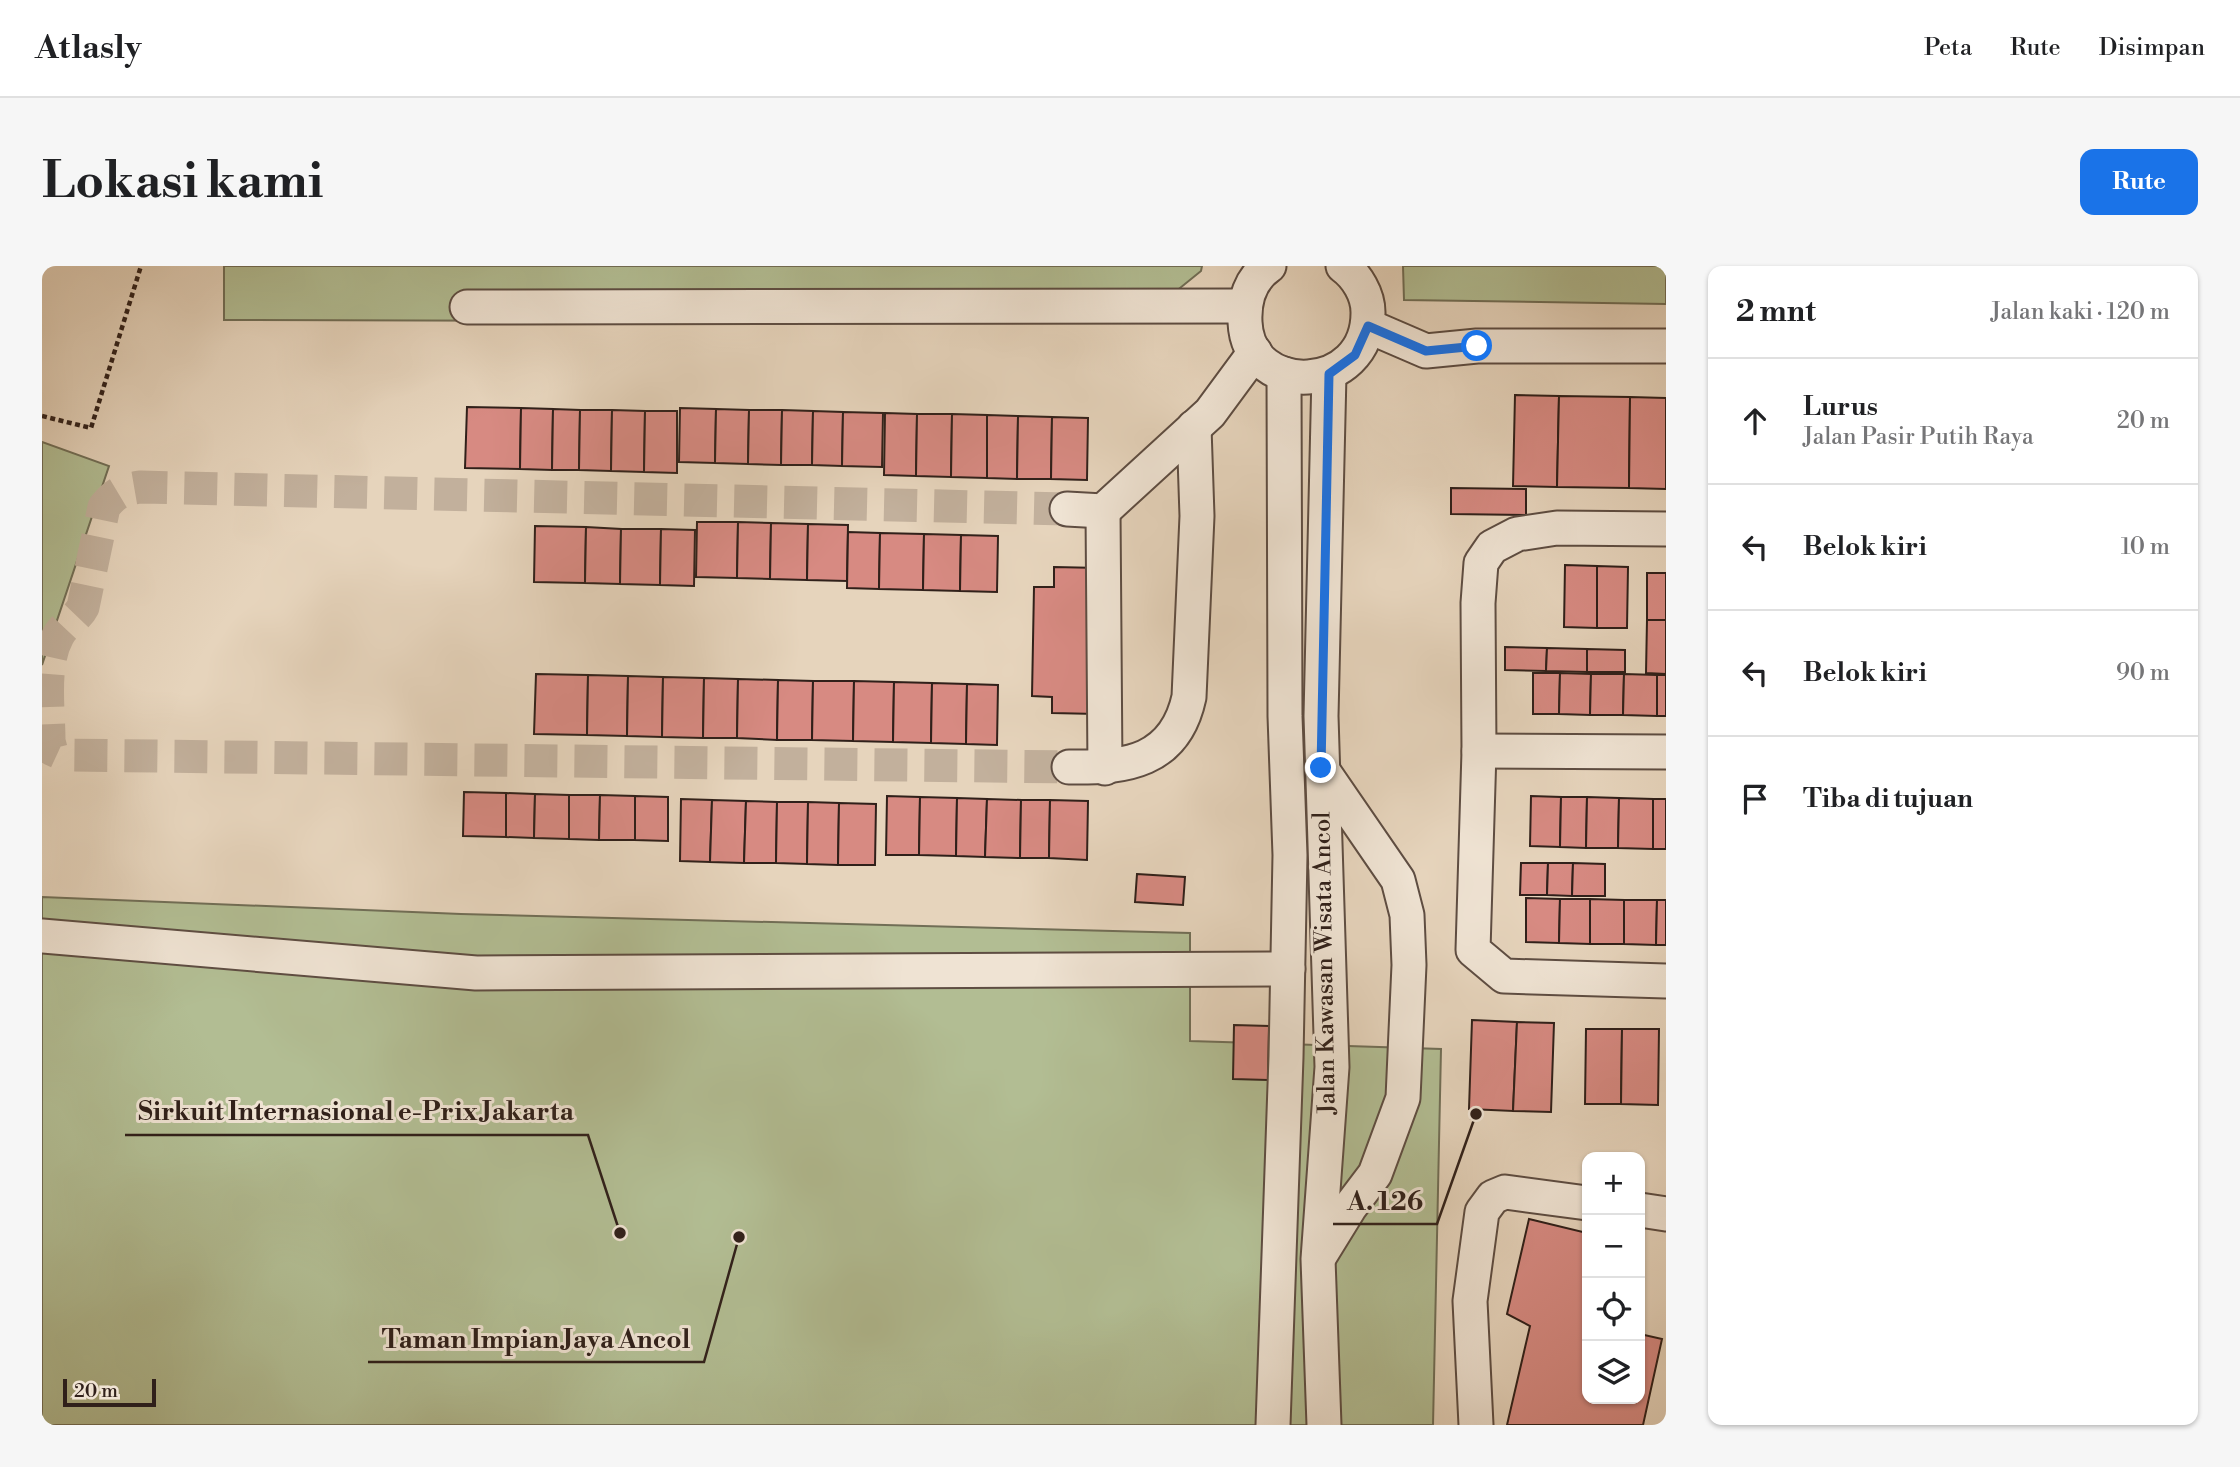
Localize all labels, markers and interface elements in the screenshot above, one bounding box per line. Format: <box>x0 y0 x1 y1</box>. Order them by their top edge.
text: Atlasly <box>35 28 141 69</box>
text: Peta <box>1924 33 1972 63</box>
text: Rute <box>2010 33 2061 63</box>
text: Disimpan <box>2099 33 2205 63</box>
button: Rute <box>2080 149 2198 215</box>
text: Lokasi kami <box>42 152 324 213</box>
text: 2 mnt <box>1736 293 1816 331</box>
text: Jalan kaki · 120 m <box>1991 298 2170 326</box>
route start <box>1461 330 1492 361</box>
text: Lurus <box>1803 391 1878 423</box>
icon: ahead <box>1736 402 1774 440</box>
text: 20 m <box>2117 407 2170 435</box>
text: Jalan Pasir Putih Raya <box>1803 423 2034 451</box>
icon: left <box>1736 528 1774 566</box>
text: Belok kiri <box>1803 531 1927 563</box>
text: 10 m <box>2121 533 2170 561</box>
icon: left <box>1736 654 1774 692</box>
text: Belok kiri <box>1803 657 1927 689</box>
text: 90 m <box>2116 659 2170 687</box>
route end <box>1305 752 1336 783</box>
icon: arrive <box>1736 780 1774 818</box>
text: Tiba di tujuan <box>1803 783 1973 815</box>
street label: Jalan Kawasan Wisata Ancol <box>1307 811 1343 1116</box>
callout: Sirkuit Internasional e-Prix Jakarta <box>125 1088 588 1135</box>
text: Sirkuit Internasional e-Prix Jakarta <box>138 1096 575 1128</box>
map controls <box>1582 1152 1645 1404</box>
button: + <box>1582 1152 1645 1215</box>
callout: A. 126 <box>1333 1177 1437 1224</box>
text: A. 126 <box>1346 1186 1423 1218</box>
button: − <box>1582 1215 1645 1278</box>
button: locate <box>1582 1278 1645 1341</box>
callout: Taman Impian Jaya Ancol <box>368 1315 704 1362</box>
text: Taman Impian Jaya Ancol <box>382 1324 691 1356</box>
button: layers <box>1582 1341 1645 1404</box>
scale bar <box>63 1376 156 1408</box>
text: 20 m <box>74 1379 118 1403</box>

